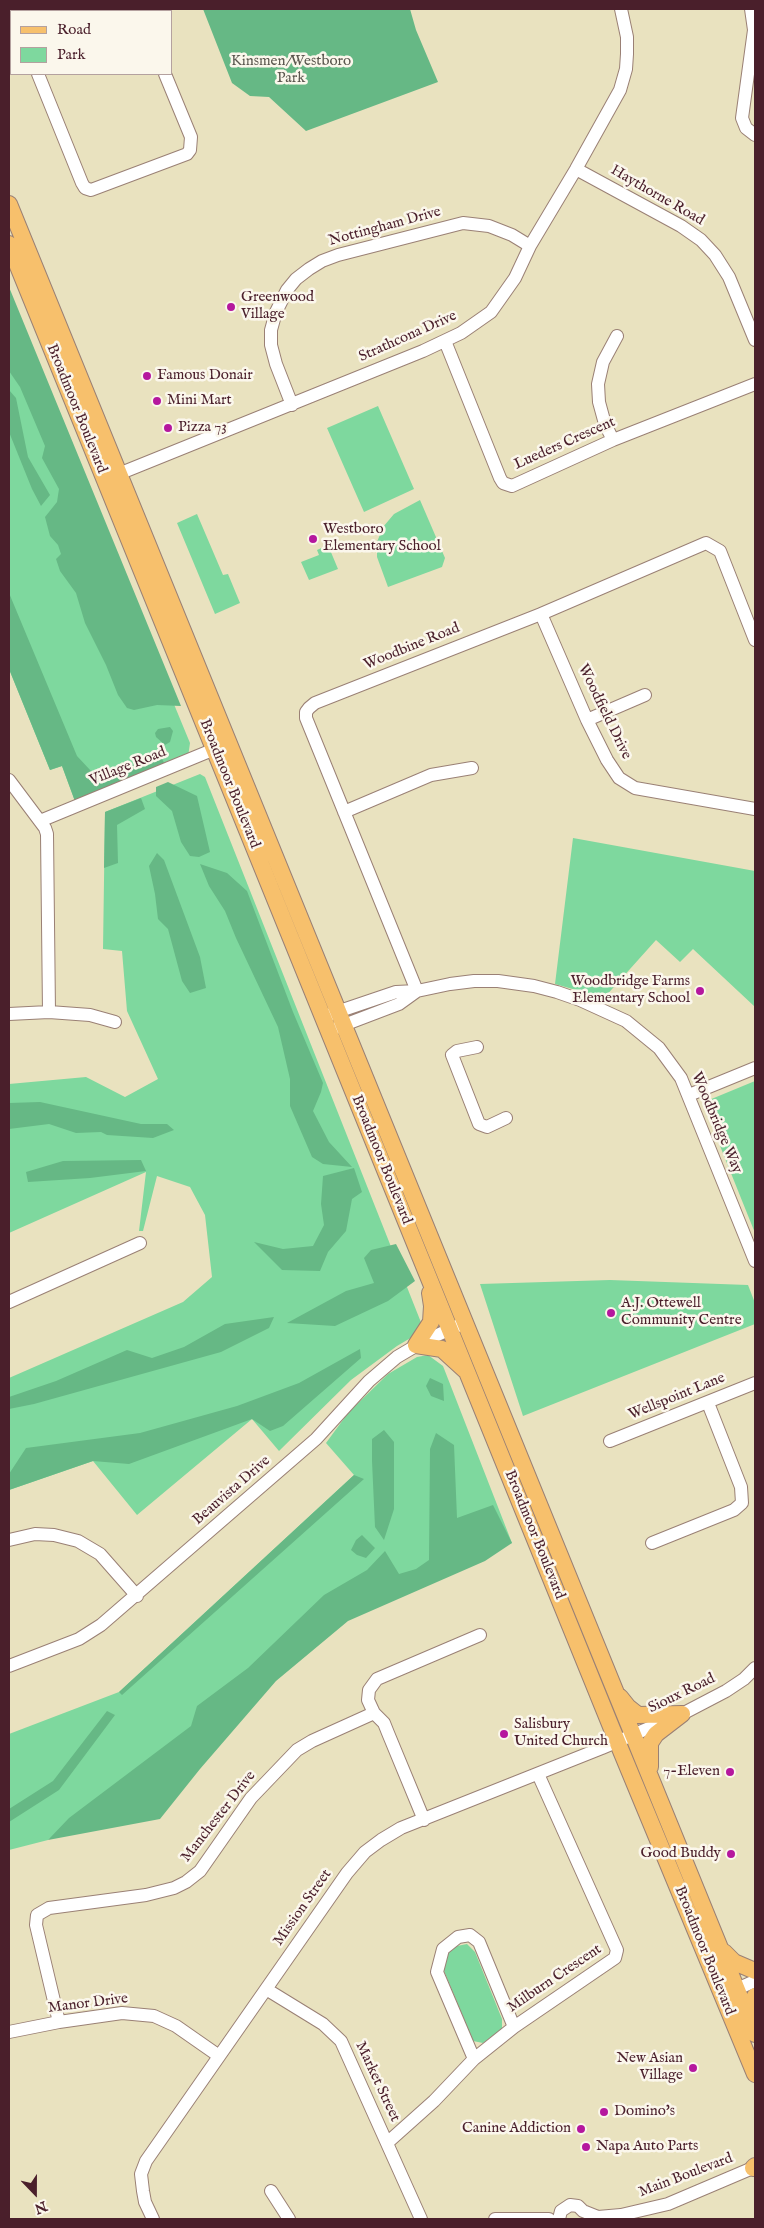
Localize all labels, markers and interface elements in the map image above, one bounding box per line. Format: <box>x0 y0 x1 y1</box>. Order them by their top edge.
legend <box>10 10 172 75</box>
text: Road <box>57 20 91 39</box>
text: Park <box>57 45 86 64</box>
park label: Kinsmen/Westboro Park <box>231 53 351 88</box>
street label: Haythorne Road <box>607 162 707 230</box>
street label: Nottingham Drive <box>327 203 443 251</box>
place label: Greenwood Village <box>241 289 314 324</box>
marker: Greenwood Village <box>225 301 237 313</box>
street label: Strathcona Drive <box>356 307 460 367</box>
street label: Broadmoor Boulevard <box>42 342 110 476</box>
place label: Famous Donair <box>157 367 253 385</box>
marker: Famous Donair <box>141 370 153 382</box>
place label: Mini Mart <box>167 392 232 410</box>
marker: Mini Mart <box>151 395 163 407</box>
street label: Lueders Crescent <box>512 414 618 474</box>
place label: Pizza 73 <box>178 419 227 437</box>
marker: Pizza 73 <box>162 422 174 434</box>
place label: Westboro Elementary School <box>323 521 441 556</box>
marker: Westboro Elementary School <box>307 533 319 545</box>
street label: Woodbine Road <box>361 620 463 674</box>
street label: Woodfield Drive <box>573 662 635 762</box>
street label: Broadmoor Boulevard <box>195 717 263 851</box>
street label: Village Road <box>87 744 169 790</box>
place label: Woodbridge Farms Elementary School <box>570 973 690 1008</box>
marker: Woodbridge Farms Elementary School <box>694 985 706 997</box>
street label: Woodbridge Way <box>687 1070 745 1176</box>
street label: Broadmoor Boulevard <box>347 1093 415 1227</box>
place label: A.J. Ottewell Community Centre <box>621 1295 742 1330</box>
marker: A.J. Ottewell Community Centre <box>605 1307 617 1319</box>
street label: Wellspoint Lane <box>626 1369 728 1425</box>
street label: Beauvista Drive <box>190 1452 274 1530</box>
street label: Broadmoor Boulevard <box>500 1468 568 1602</box>
street label: Sioux Road <box>646 1670 718 1718</box>
place label: Salisbury United Church <box>514 1716 608 1751</box>
marker: Salisbury United Church <box>498 1728 510 1740</box>
place label: 7-Eleven <box>663 1763 720 1781</box>
marker: 7-Eleven <box>724 1766 736 1778</box>
street label: Manchester Drive <box>178 1768 260 1866</box>
place label: Good Buddy <box>641 1845 721 1863</box>
marker: Good Buddy <box>725 1848 737 1860</box>
street label: Mission Street <box>270 1866 336 1950</box>
street label: Broadmoor Boulevard <box>670 1884 738 2018</box>
street label: Milburn Crescent <box>505 1941 605 2017</box>
street label: Manor Drive <box>47 1990 129 2018</box>
street label: Market Street <box>351 2039 403 2125</box>
place label: New Asian Village <box>617 2050 683 2085</box>
marker: New Asian Village <box>687 2062 699 2074</box>
place label: Domino's <box>614 2103 675 2121</box>
marker: Domino's <box>598 2106 610 2118</box>
place label: Canine Addiction <box>462 2120 571 2138</box>
marker: Canine Addiction <box>575 2123 587 2135</box>
place label: Napa Auto Parts <box>596 2138 698 2156</box>
marker: Napa Auto Parts <box>580 2141 592 2153</box>
street label: Main Boulevard <box>637 2150 735 2202</box>
north arrow <box>10 2168 60 2218</box>
text: N <box>32 2196 50 2218</box>

